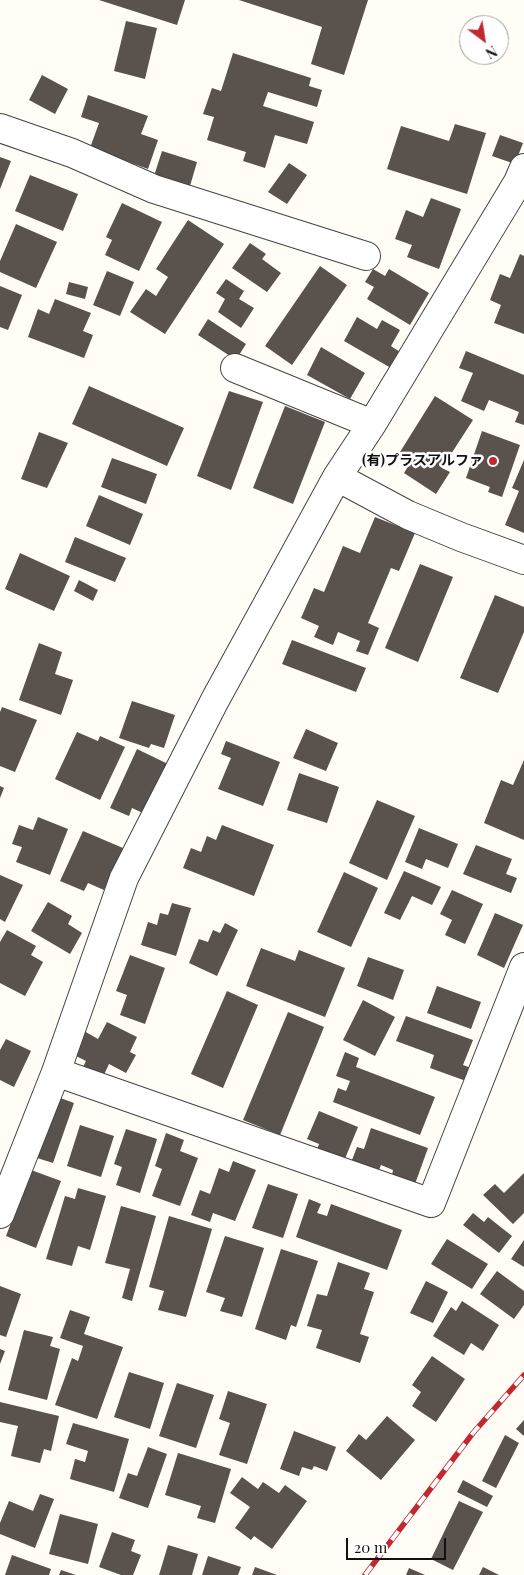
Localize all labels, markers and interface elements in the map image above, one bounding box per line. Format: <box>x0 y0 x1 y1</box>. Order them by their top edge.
north arrow <box>459 15 509 65</box>
text: N <box>482 42 501 63</box>
place label: (有)プラスアルファ <box>362 453 483 469</box>
marker: (有)プラスアルファ <box>487 455 499 467</box>
scale bar <box>349 1528 449 1560</box>
text: 20 m <box>354 1537 387 1557</box>

